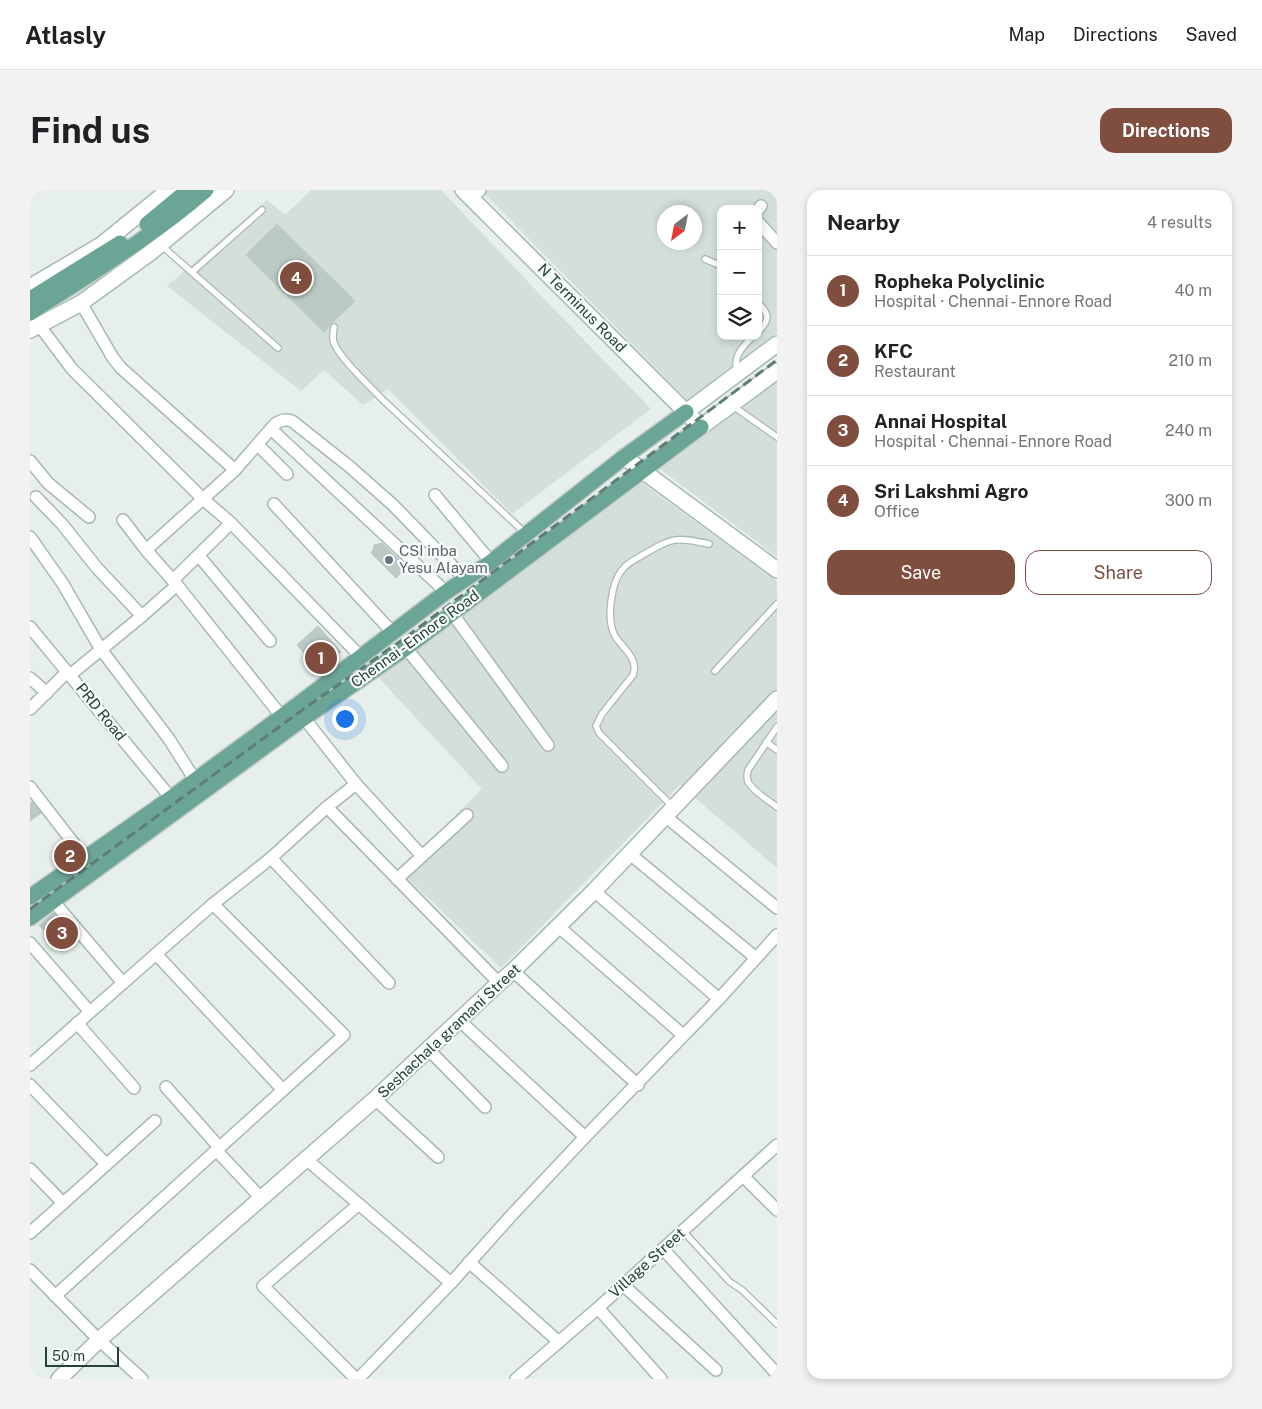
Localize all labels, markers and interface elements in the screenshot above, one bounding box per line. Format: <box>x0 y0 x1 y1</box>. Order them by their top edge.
text: Atlasly <box>25 21 106 49</box>
text: Map <box>1008 24 1045 45</box>
text: Directions <box>1073 24 1158 45</box>
text: Saved <box>1186 24 1237 45</box>
button: Directions <box>1100 108 1232 153</box>
text: Find us <box>30 110 150 151</box>
north arrow <box>657 205 702 250</box>
map controls <box>717 205 762 340</box>
button: + <box>717 205 762 250</box>
text: Nearby <box>827 210 900 235</box>
text: 4 results <box>1147 213 1212 232</box>
button: − <box>717 250 762 295</box>
pin: 4 <box>280 259 312 297</box>
street label: N Terminus Road <box>535 260 630 355</box>
text: Ropheka Polyclinic <box>874 270 1045 292</box>
text: 1 <box>840 281 846 300</box>
text: 40 m <box>1174 281 1212 300</box>
text: Hospital · Chennai - Ennore Road <box>874 292 1112 311</box>
button: layers <box>717 295 762 340</box>
text: KFC <box>874 340 913 362</box>
text: 2 <box>838 351 848 370</box>
text: 210 m <box>1168 351 1212 370</box>
text: Restaurant <box>874 362 956 381</box>
text: Annai Hospital <box>874 410 1007 432</box>
text: 3 <box>838 421 848 440</box>
text: 240 m <box>1165 421 1212 440</box>
text: Hospital · Chennai - Ennore Road <box>874 432 1112 451</box>
text: Sri Lakshmi Agro <box>874 480 1028 502</box>
text: 4 <box>838 491 848 510</box>
text: 300 m <box>1165 491 1212 510</box>
text: Office <box>874 502 920 521</box>
place label: CSI inba Yesu Alayam <box>399 542 488 576</box>
button: Save <box>827 550 1015 595</box>
button: Share <box>1025 550 1212 595</box>
marker: CSI inba Yesu Alayam <box>383 554 395 566</box>
street label: Chennai - Ennore Road <box>347 587 482 691</box>
pin: 1 <box>305 639 337 677</box>
street label: PRD Road <box>73 679 130 744</box>
your location <box>332 706 358 732</box>
pin: 2 <box>54 837 86 875</box>
pin: 3 <box>46 914 78 952</box>
street label: Seshachala gramani Street <box>374 960 524 1101</box>
street label: Village Street <box>605 1224 688 1301</box>
scale bar <box>45 1344 119 1367</box>
text: 50 m <box>52 1348 85 1364</box>

